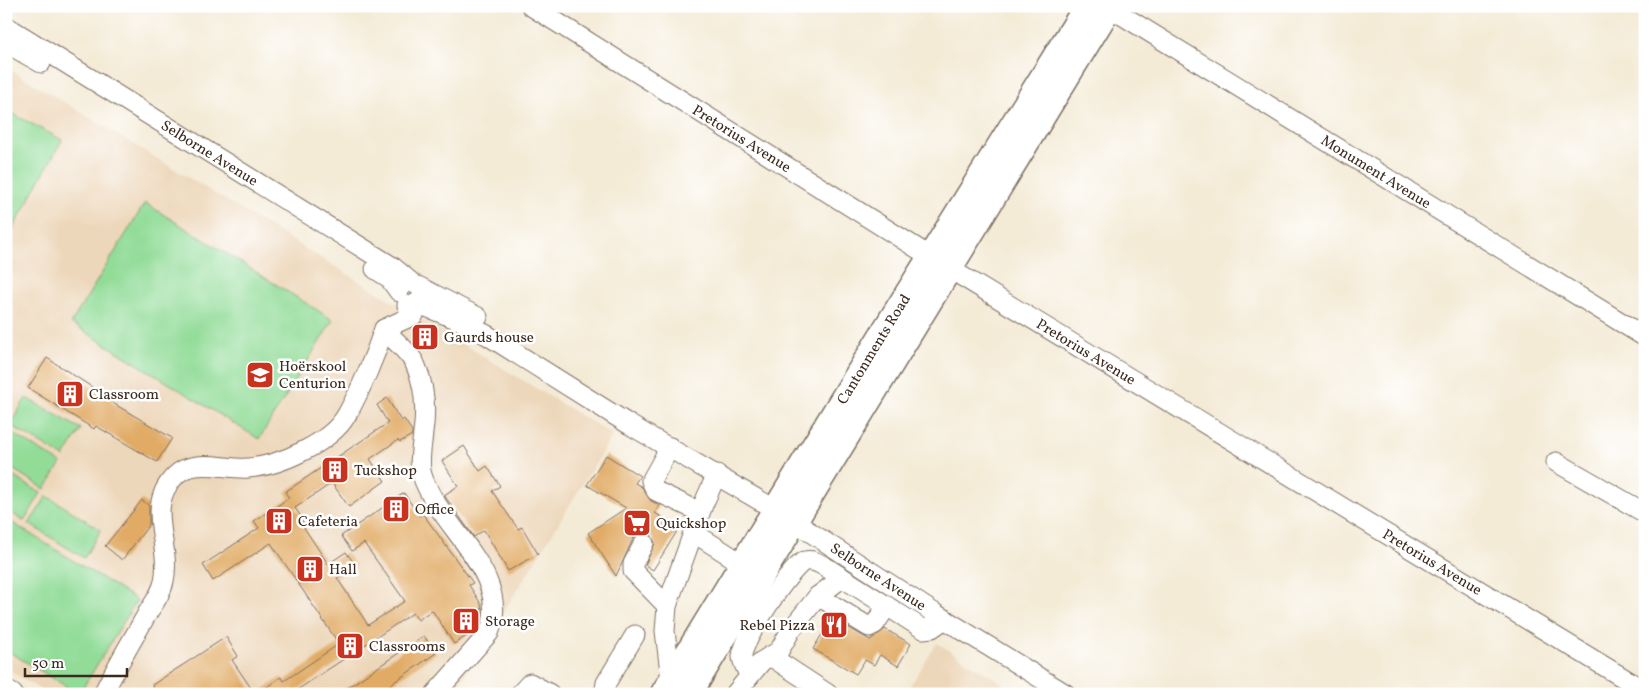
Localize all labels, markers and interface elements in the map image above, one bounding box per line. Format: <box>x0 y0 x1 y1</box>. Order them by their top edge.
street label: Pretorius Avenue <box>688 101 795 179</box>
street label: Selborne Avenue <box>156 116 261 192</box>
street label: Monument Avenue <box>1316 131 1434 215</box>
street label: Cantonments Road <box>833 291 917 409</box>
street label: Pretorius Avenue <box>1032 315 1139 391</box>
building icon: Gaurds house <box>410 322 440 352</box>
place label: Gaurds house <box>444 328 534 349</box>
place label: Hoërskool Centurion <box>279 357 346 395</box>
school or university icon: Hoërskool Centurion <box>245 360 275 390</box>
building icon: Classroom <box>55 379 85 409</box>
place label: Classroom <box>89 385 159 406</box>
building icon: Tuckshop <box>320 455 350 485</box>
place label: Tuckshop <box>354 461 417 482</box>
building icon: Office <box>381 494 411 524</box>
place label: Office <box>415 500 454 521</box>
building icon: Cafeteria <box>264 506 294 536</box>
supermarket icon: Quickshop <box>622 508 652 538</box>
place label: Cafeteria <box>298 512 358 533</box>
place label: Quickshop <box>656 514 726 535</box>
street label: Pretorius Avenue <box>1378 525 1485 601</box>
street label: Selborne Avenue <box>825 539 930 617</box>
building icon: Hall <box>295 554 325 584</box>
place label: Hall <box>329 560 357 581</box>
building icon: Storage <box>451 606 481 636</box>
restaurant icon: Rebel Pizza <box>819 610 849 640</box>
place label: Storage <box>485 612 535 633</box>
place label: Rebel Pizza <box>739 616 815 637</box>
building icon: Classrooms <box>335 631 365 661</box>
place label: Classrooms <box>369 637 446 658</box>
scale bar <box>25 645 128 677</box>
text: 50 m <box>32 654 64 675</box>

